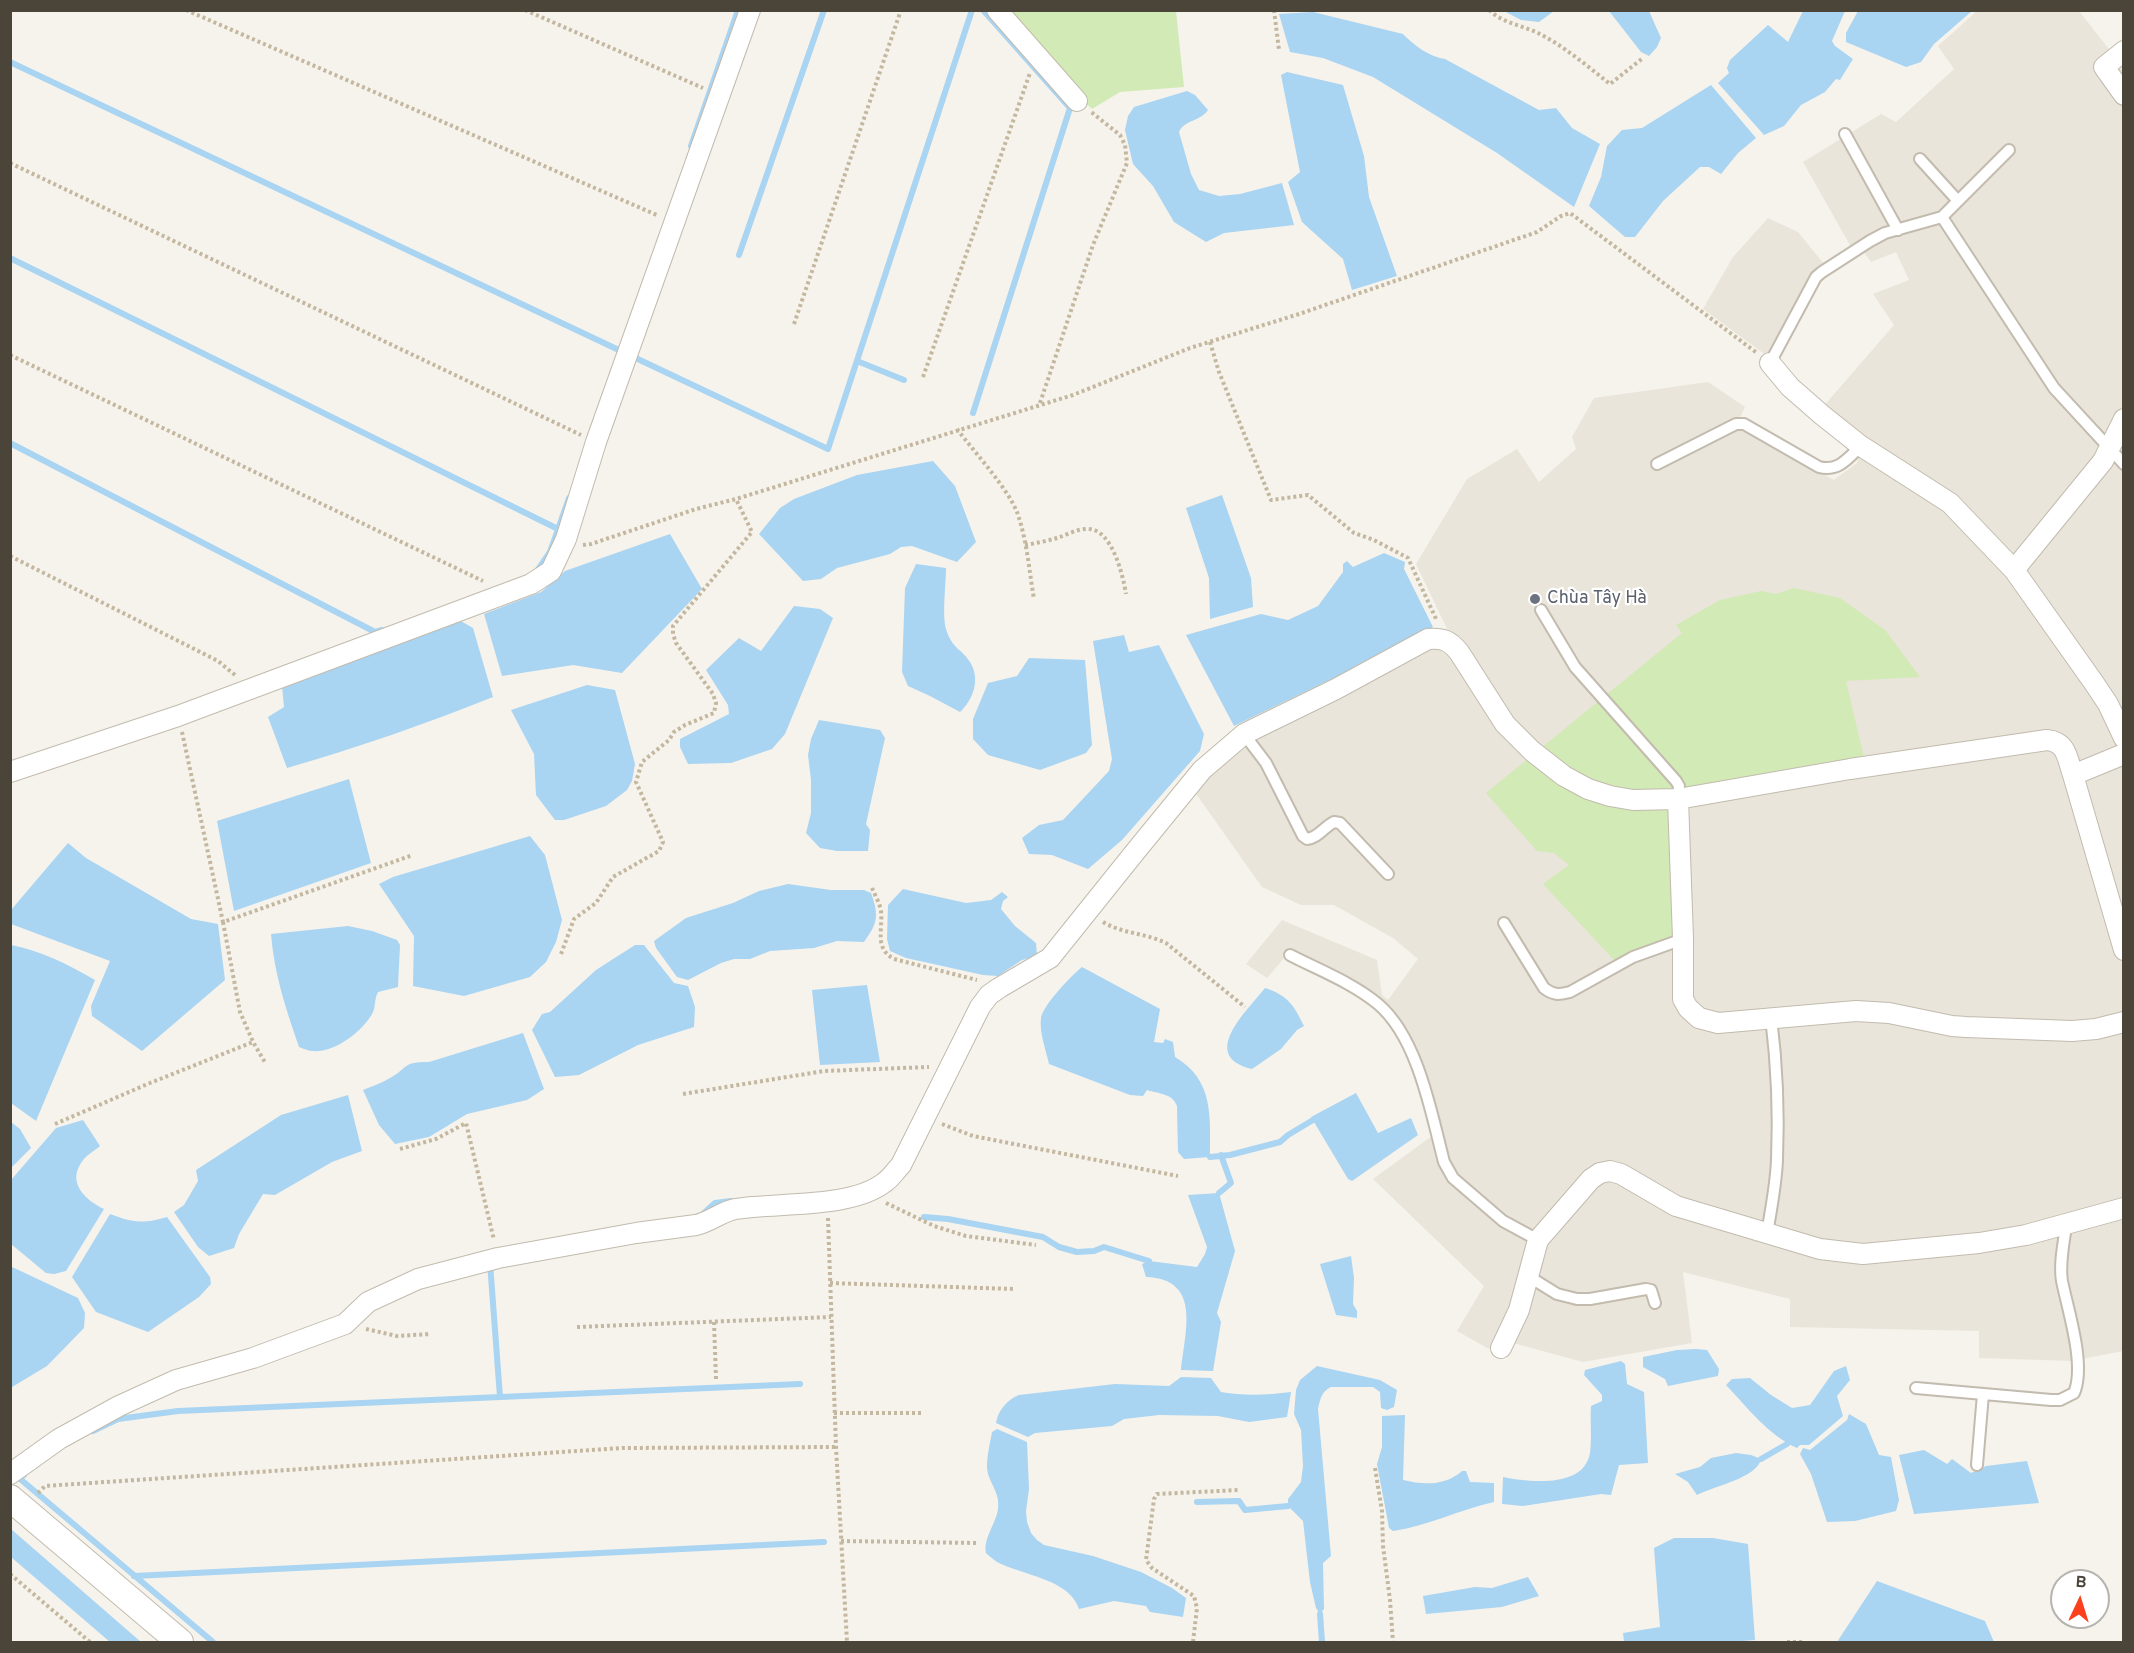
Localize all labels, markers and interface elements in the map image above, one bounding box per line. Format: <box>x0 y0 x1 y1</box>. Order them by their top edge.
place label: Chùa Tây Hà <box>1547 588 1647 610</box>
marker: Chùa Tây Hà <box>1528 592 1542 606</box>
north arrow <box>2050 1569 2110 1629</box>
text: B <box>2075 1573 2087 1593</box>

